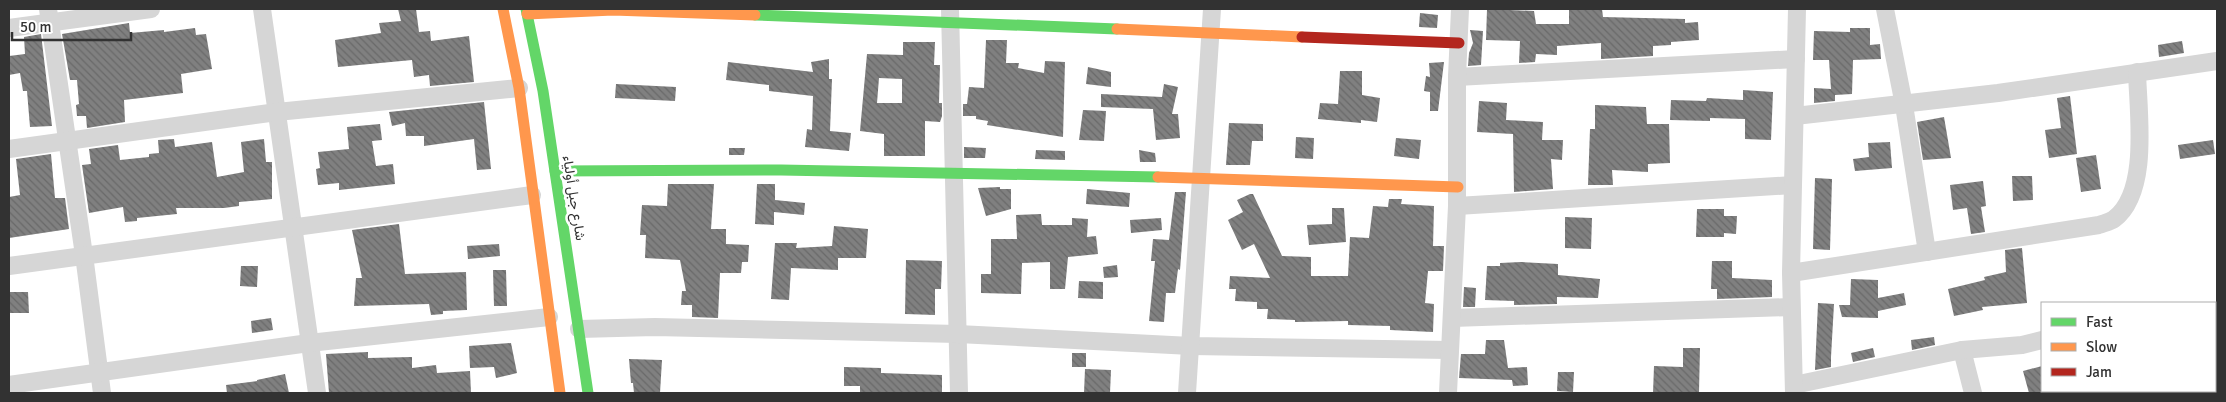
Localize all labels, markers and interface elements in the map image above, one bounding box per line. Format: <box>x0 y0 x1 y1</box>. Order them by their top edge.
scale bar <box>12 10 131 42</box>
text: 50 m <box>20 18 51 36</box>
street label: شارع جبل أولياء <box>557 154 589 242</box>
legend <box>2041 302 2216 392</box>
text: Fast <box>2086 313 2113 331</box>
text: Slow <box>2086 338 2117 356</box>
text: Jam <box>2086 363 2112 381</box>

